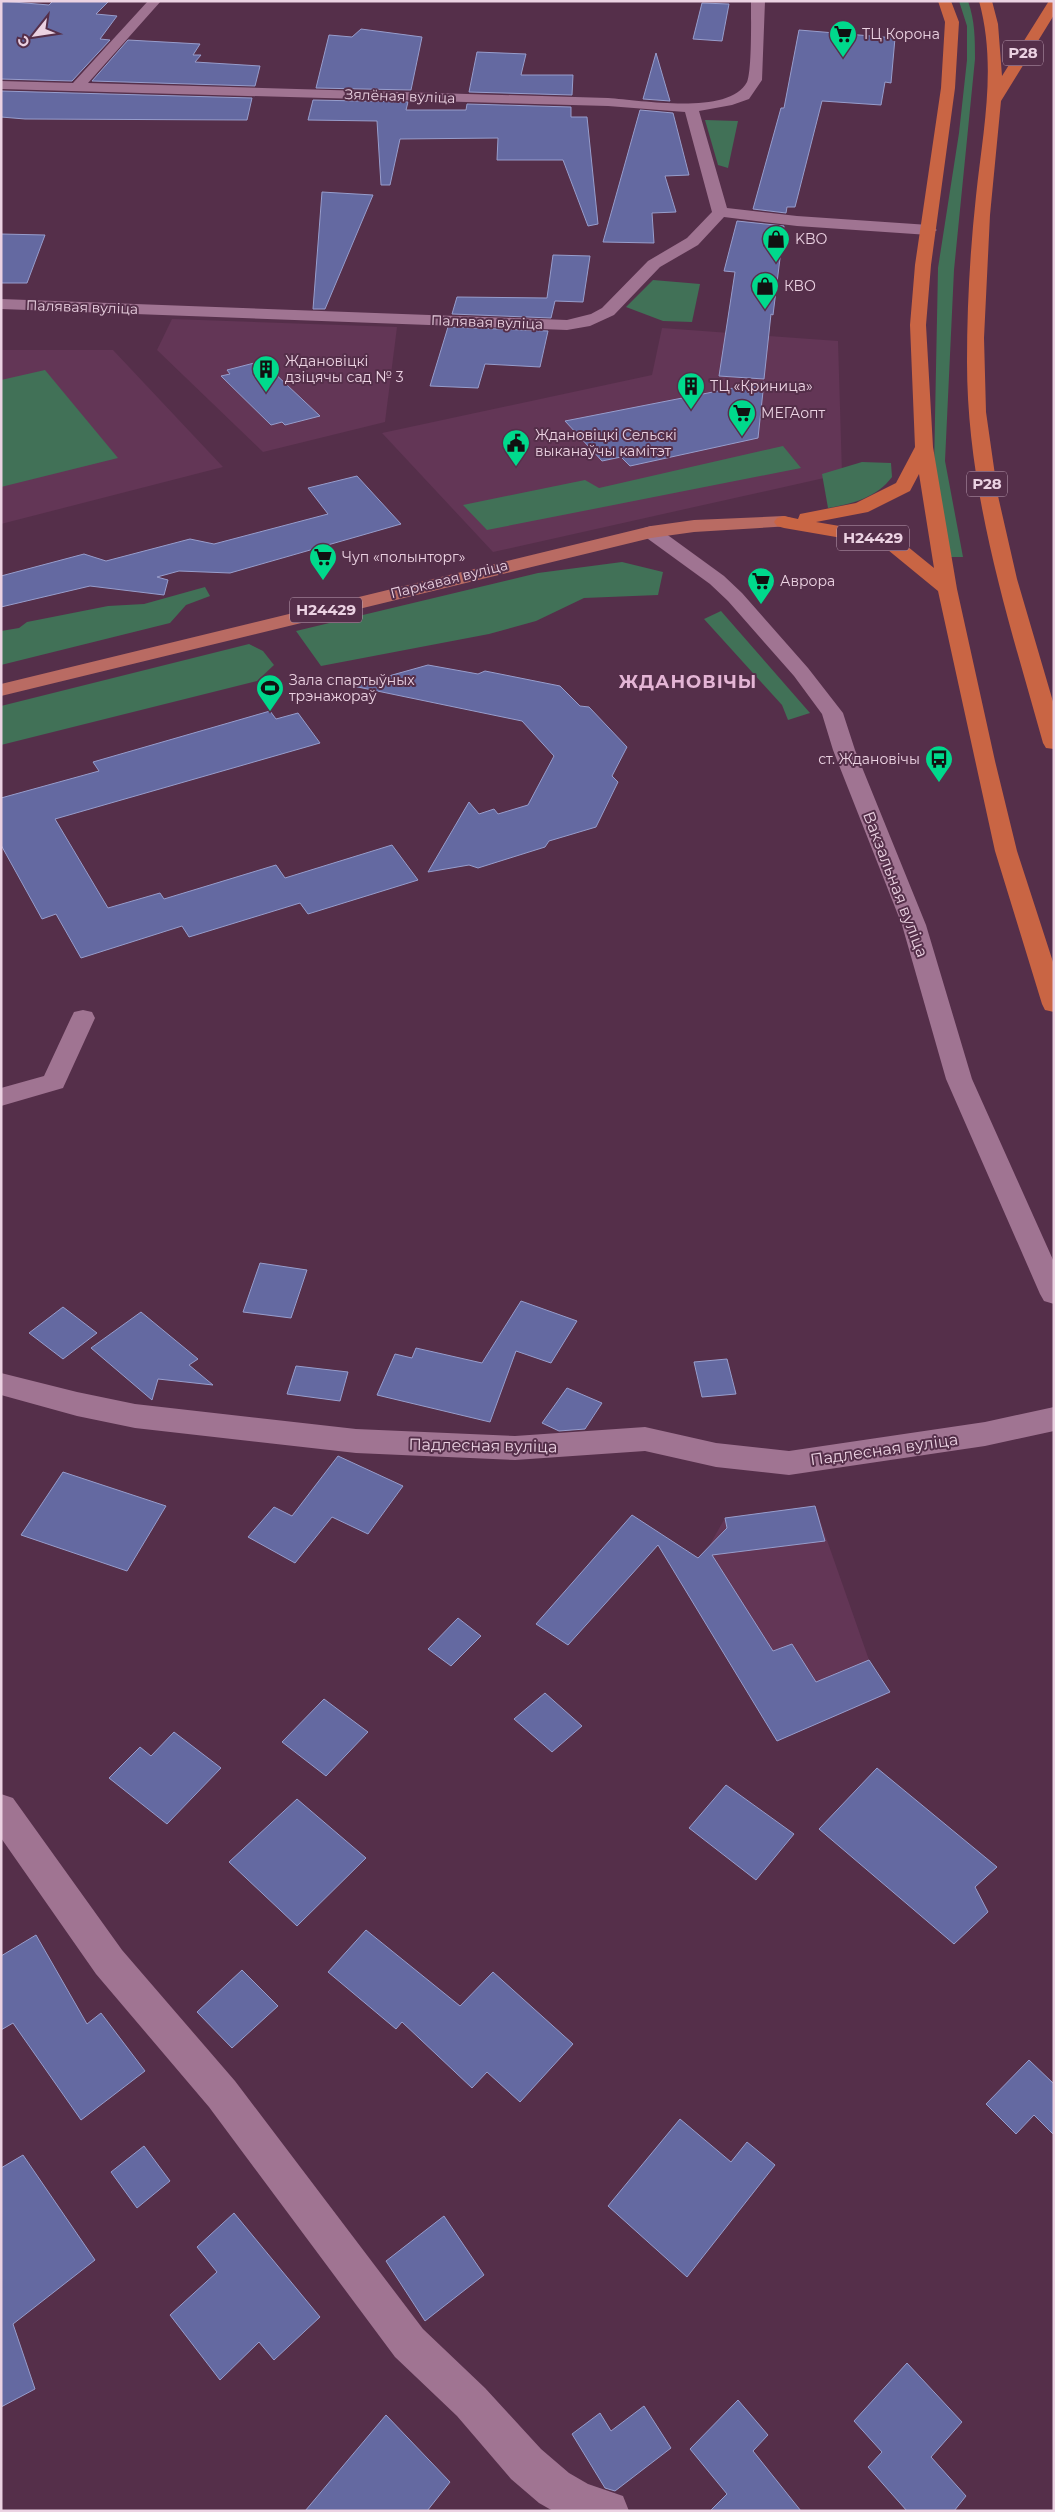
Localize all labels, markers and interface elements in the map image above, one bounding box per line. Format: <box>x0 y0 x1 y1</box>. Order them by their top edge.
north arrow <box>10 10 60 60</box>
supermarket icon: ТЦ Корона <box>828 19 858 58</box>
place label: ТЦ Корона <box>862 25 940 43</box>
text: С <box>13 33 34 50</box>
road number: Р28 <box>1003 40 1043 66</box>
street label: Зялёная вуліца <box>344 85 456 107</box>
shop icon: KBО <box>761 224 791 263</box>
place label: KBО <box>795 230 828 248</box>
shop icon: КВО <box>750 271 780 310</box>
place label: КВО <box>784 277 816 295</box>
street label: Палявая вуліца <box>26 296 138 318</box>
street label: Палявая вуліца <box>431 311 543 333</box>
place label: Ждановіцкі дзіцячы сад № 3 <box>285 352 404 386</box>
building icon: Ждановіцкі дзіцячы сад № 3 <box>251 354 281 393</box>
building icon: ТЦ «Криница» <box>676 371 706 410</box>
place label: ТЦ «Криница» <box>710 377 813 395</box>
supermarket icon: МЕГАопт <box>727 398 757 437</box>
place label: МЕГАопт <box>761 404 826 422</box>
place label: Ждановіцкі Сельскі выканаўчы камітэт <box>535 426 677 460</box>
public building icon: Ждановіцкі Сельскі выканаўчы камітэт <box>501 428 531 467</box>
road number: Р28 <box>967 472 1007 496</box>
road number: Н24429 <box>837 526 909 550</box>
supermarket icon: Чуп «полынторг» <box>308 542 338 581</box>
place label: Чуп «полынторг» <box>342 548 465 566</box>
street label: Паркавая вуліца <box>388 556 510 602</box>
supermarket icon: Аврора <box>746 566 776 605</box>
place label: Аврора <box>780 572 835 590</box>
road number: Н24429 <box>290 598 362 622</box>
place label: Зала спартыўных трэнажораў <box>289 671 415 705</box>
district label: ЖДАНОВІЧЫ <box>619 671 757 693</box>
sports icon: Зала спартыўных трэнажораў <box>255 673 285 712</box>
bus stop icon: ст. Ждановічы <box>924 744 954 783</box>
place label: ст. Ждановічы <box>818 750 920 768</box>
street label: Вакзальная вуліца <box>859 809 932 960</box>
street label: Падлесная вуліца <box>809 1430 959 1469</box>
street label: Падлесная вуліца <box>408 1435 558 1456</box>

